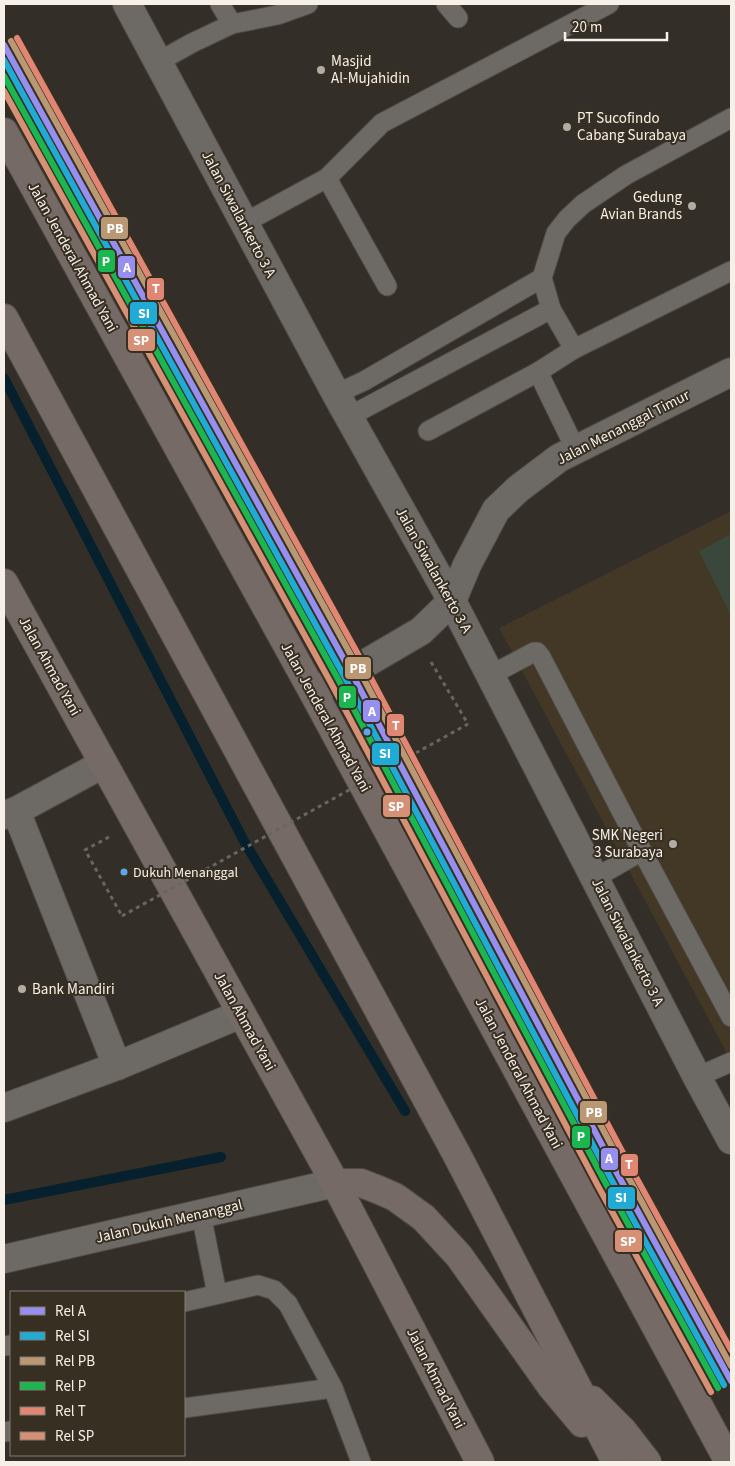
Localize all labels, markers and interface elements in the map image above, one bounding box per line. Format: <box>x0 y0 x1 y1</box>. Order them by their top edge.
scale bar <box>565 10 668 42</box>
text: 20 m <box>572 17 602 38</box>
place label: Masjid Al-Mujahidin <box>331 51 410 89</box>
marker: Masjid Al-Mujahidin <box>315 64 327 76</box>
place label: PT Sucofindo Cabang Surabaya <box>577 108 686 146</box>
marker: PT Sucofindo Cabang Surabaya <box>561 121 573 133</box>
street label: Jalan Siwalankerto 3 A <box>196 147 281 282</box>
street label: Jalan Jenderal Ahmad Yani <box>23 179 123 336</box>
place label: Gedung Avian Brands <box>600 187 682 225</box>
marker: Gedung Avian Brands <box>686 200 698 212</box>
line badge: PB <box>100 216 129 240</box>
text: PB <box>107 219 124 239</box>
line badge: P <box>97 249 116 273</box>
text: P <box>102 252 110 272</box>
line badge: A <box>117 255 136 279</box>
text: A <box>122 258 132 278</box>
line badge: T <box>146 277 165 301</box>
text: T <box>152 279 160 299</box>
line badge: SI <box>129 301 158 325</box>
text: SI <box>138 304 150 324</box>
line badge: SP <box>127 328 156 352</box>
text: SP <box>133 331 149 351</box>
street label: Jalan Menanggal Timur <box>553 384 694 470</box>
street label: Jalan Siwalankerto 3 A <box>390 503 477 638</box>
street label: Jalan Ahmad Yani <box>14 613 86 720</box>
street label: Jalan Jenderal Ahmad Yani <box>277 639 375 795</box>
line badge: PB <box>344 656 372 680</box>
text: PB <box>350 659 367 679</box>
line badge: P <box>338 685 357 709</box>
text: P <box>343 688 351 708</box>
line badge: A <box>362 699 381 723</box>
line badge: T <box>386 713 405 737</box>
text: T <box>392 716 400 736</box>
unlabelled marker <box>362 727 372 737</box>
line badge: SI <box>371 742 400 766</box>
text: SI <box>379 744 391 764</box>
line badge: SP <box>382 794 411 818</box>
text: SP <box>388 797 404 817</box>
place label: SMK Negeri 3 Surabaya <box>592 825 663 863</box>
marker: SMK Negeri 3 Surabaya <box>667 838 679 850</box>
place label: Dukuh Menanggal <box>133 863 238 883</box>
marker: Dukuh Menanggal <box>119 867 129 877</box>
street label: Jalan Siwalankerto 3 A <box>586 875 669 1011</box>
street label: Jalan Ahmad Yani <box>209 968 281 1075</box>
place label: Bank Mandiri <box>32 979 115 1000</box>
marker: Bank Mandiri <box>16 983 28 995</box>
street label: Jalan Jenderal Ahmad Yani <box>470 994 567 1153</box>
line badge: PB <box>579 1100 608 1124</box>
text: PB <box>586 1103 603 1123</box>
line badge: P <box>571 1125 591 1149</box>
text: P <box>577 1127 585 1147</box>
line badge: A <box>600 1147 619 1171</box>
text: A <box>604 1149 614 1169</box>
line badge: T <box>620 1153 639 1177</box>
text: T <box>625 1155 633 1175</box>
line badge: SI <box>607 1186 636 1210</box>
text: SI <box>615 1188 627 1208</box>
street label: Jalan Dukuh Menanggal <box>94 1194 245 1249</box>
line badge: SP <box>614 1229 643 1253</box>
text: SP <box>620 1232 636 1252</box>
legend <box>10 1291 185 1456</box>
text: Rel A <box>55 1301 87 1322</box>
street label: Jalan Ahmad Yani <box>401 1324 470 1432</box>
text: Rel SI <box>55 1326 90 1347</box>
text: Rel PB <box>55 1351 95 1372</box>
text: Rel P <box>55 1376 86 1397</box>
text: Rel T <box>55 1401 86 1422</box>
text: Rel SP <box>55 1426 94 1447</box>

